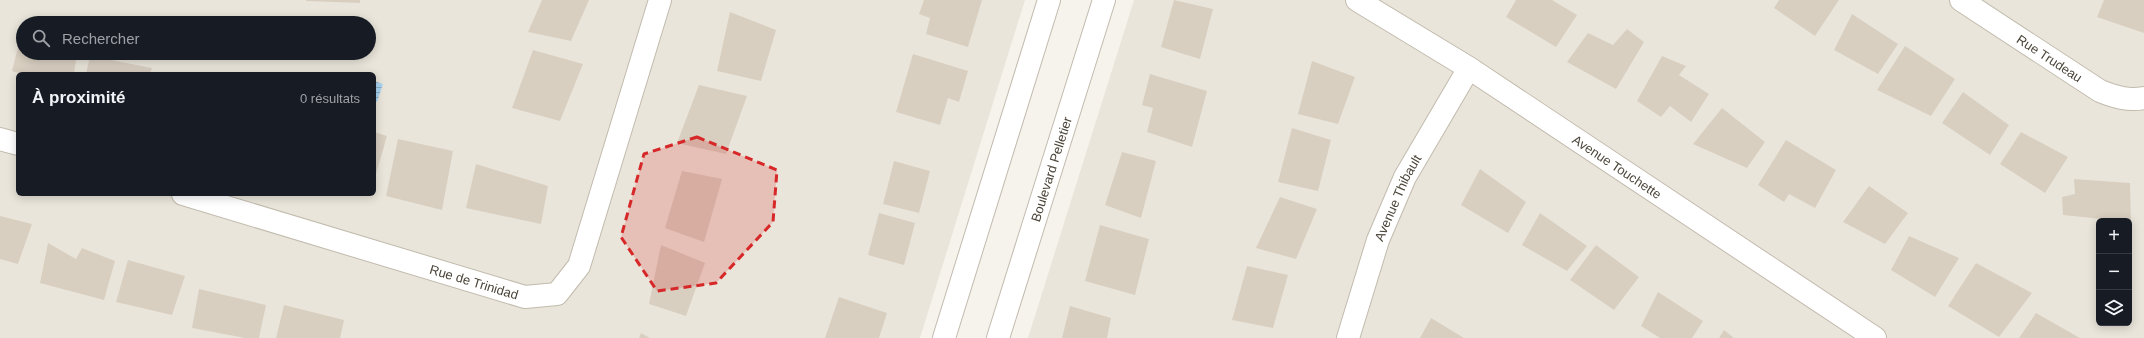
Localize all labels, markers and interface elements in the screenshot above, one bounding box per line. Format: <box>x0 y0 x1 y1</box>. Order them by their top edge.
search box <box>16 16 376 60</box>
icon: search <box>30 27 52 49</box>
text: Rechercher <box>62 30 140 47</box>
street label: Rue Trudeau <box>2014 31 2085 85</box>
text: À proximité <box>32 88 126 107</box>
text: 0 résultats <box>300 91 360 106</box>
street label: Boulevard Pelletier <box>1027 114 1075 223</box>
street label: Avenue Touchette <box>1570 132 1665 202</box>
street label: Avenue Thibault <box>1371 152 1424 243</box>
map controls <box>2096 218 2132 326</box>
button: + <box>2096 218 2132 254</box>
button: − <box>2096 254 2132 290</box>
street label: Rue de Trinidad <box>428 261 520 302</box>
button: layers <box>2096 290 2132 326</box>

